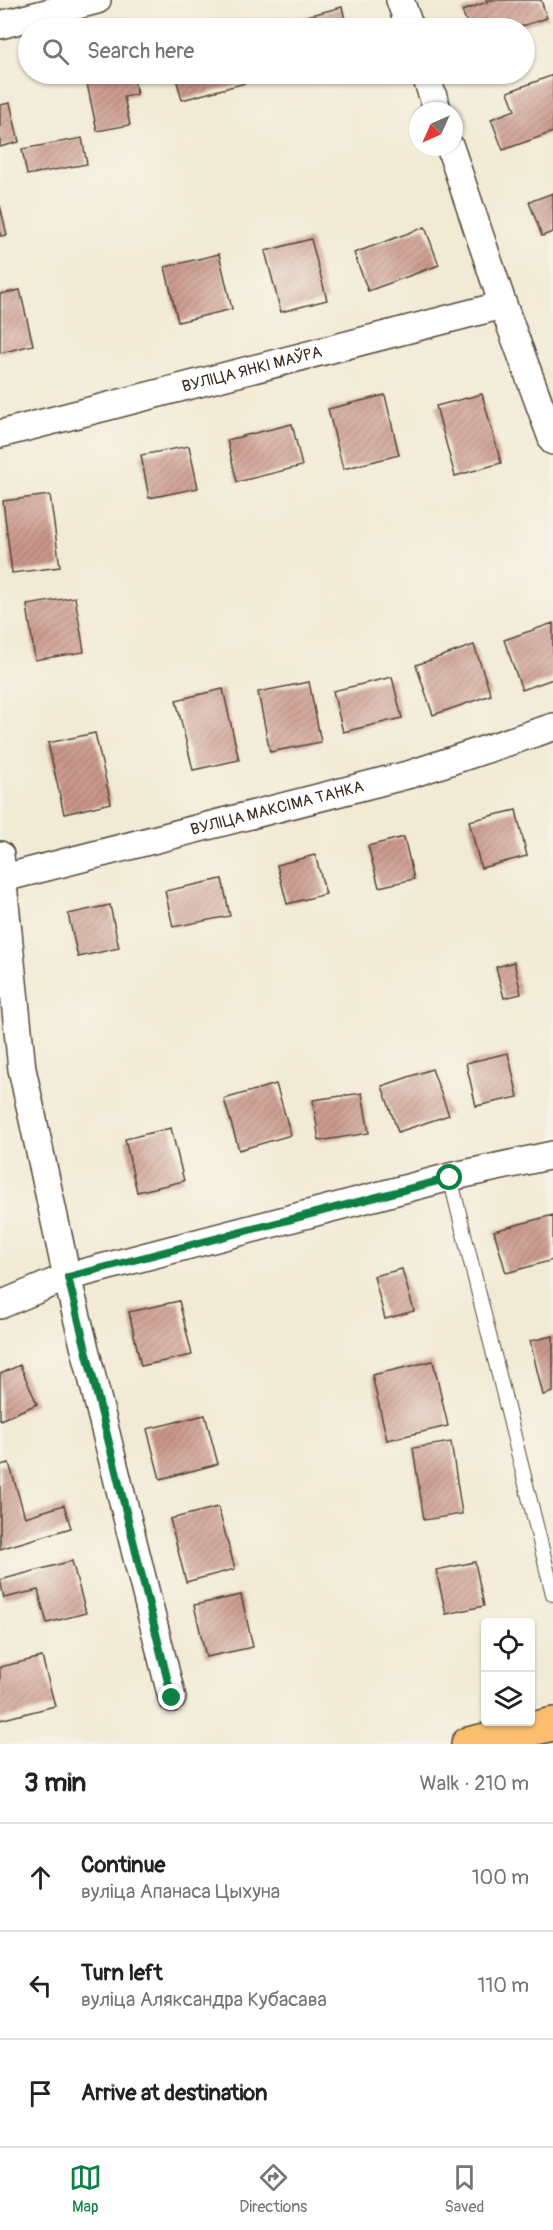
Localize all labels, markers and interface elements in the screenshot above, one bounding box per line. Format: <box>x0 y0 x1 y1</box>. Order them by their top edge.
search box <box>18 18 535 84</box>
icon: search <box>39 35 72 68</box>
text: Search here <box>87 37 194 65</box>
north arrow <box>409 102 463 156</box>
street label: ВУЛІЦА ЯНКІ МАЎРА <box>180 342 324 397</box>
street label: ВУЛІЦА МАКСІМА ТАНКА <box>188 776 366 840</box>
route start <box>436 1164 462 1190</box>
map controls <box>481 1618 535 1726</box>
button: locate <box>481 1618 535 1672</box>
button: layers <box>481 1672 535 1726</box>
route end <box>158 1684 184 1710</box>
text: 3 min <box>24 1767 86 1799</box>
text: Walk · 210 m <box>420 1771 529 1796</box>
text: Continue <box>81 1851 165 1879</box>
icon: ahead <box>24 1861 57 1894</box>
text: 100 m <box>472 1865 529 1890</box>
text: вуліца Апанаса Цыхуна <box>81 1879 280 1904</box>
text: Turn left <box>81 1959 163 1987</box>
icon: left <box>24 1969 57 2002</box>
text: 110 m <box>478 1973 529 1998</box>
text: вуліца Аляксандра Кубасава <box>81 1987 327 2012</box>
icon: arrive <box>24 2077 57 2110</box>
text: Arrive at destination <box>81 2079 267 2107</box>
tab: Map <box>69 2161 102 2217</box>
tab: Directions <box>239 2161 307 2217</box>
tab: Saved <box>445 2161 484 2217</box>

